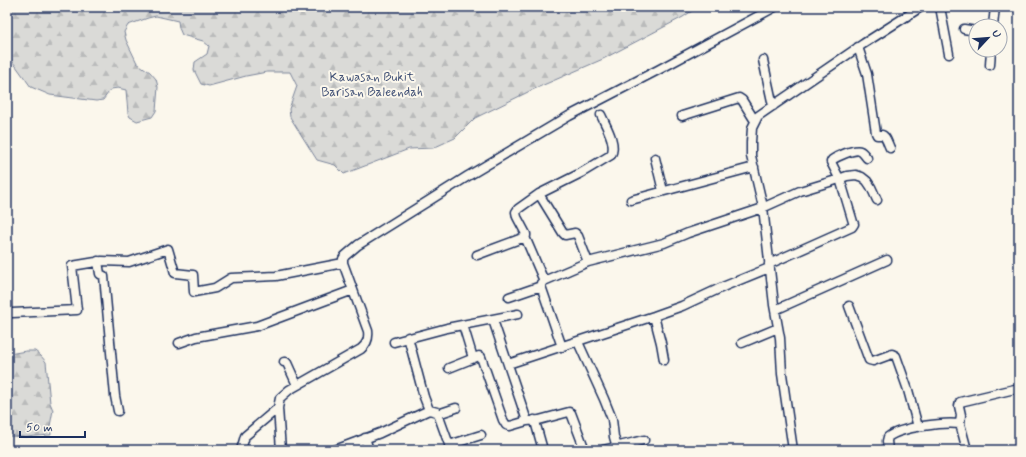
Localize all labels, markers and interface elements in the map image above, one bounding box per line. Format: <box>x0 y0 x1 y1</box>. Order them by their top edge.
north arrow <box>968 18 1008 58</box>
text: U <box>988 28 1004 40</box>
park label: Kawasan Bukit Barisan Baleendah <box>321 69 423 101</box>
scale bar <box>20 413 85 439</box>
text: 50 m <box>26 420 53 436</box>

